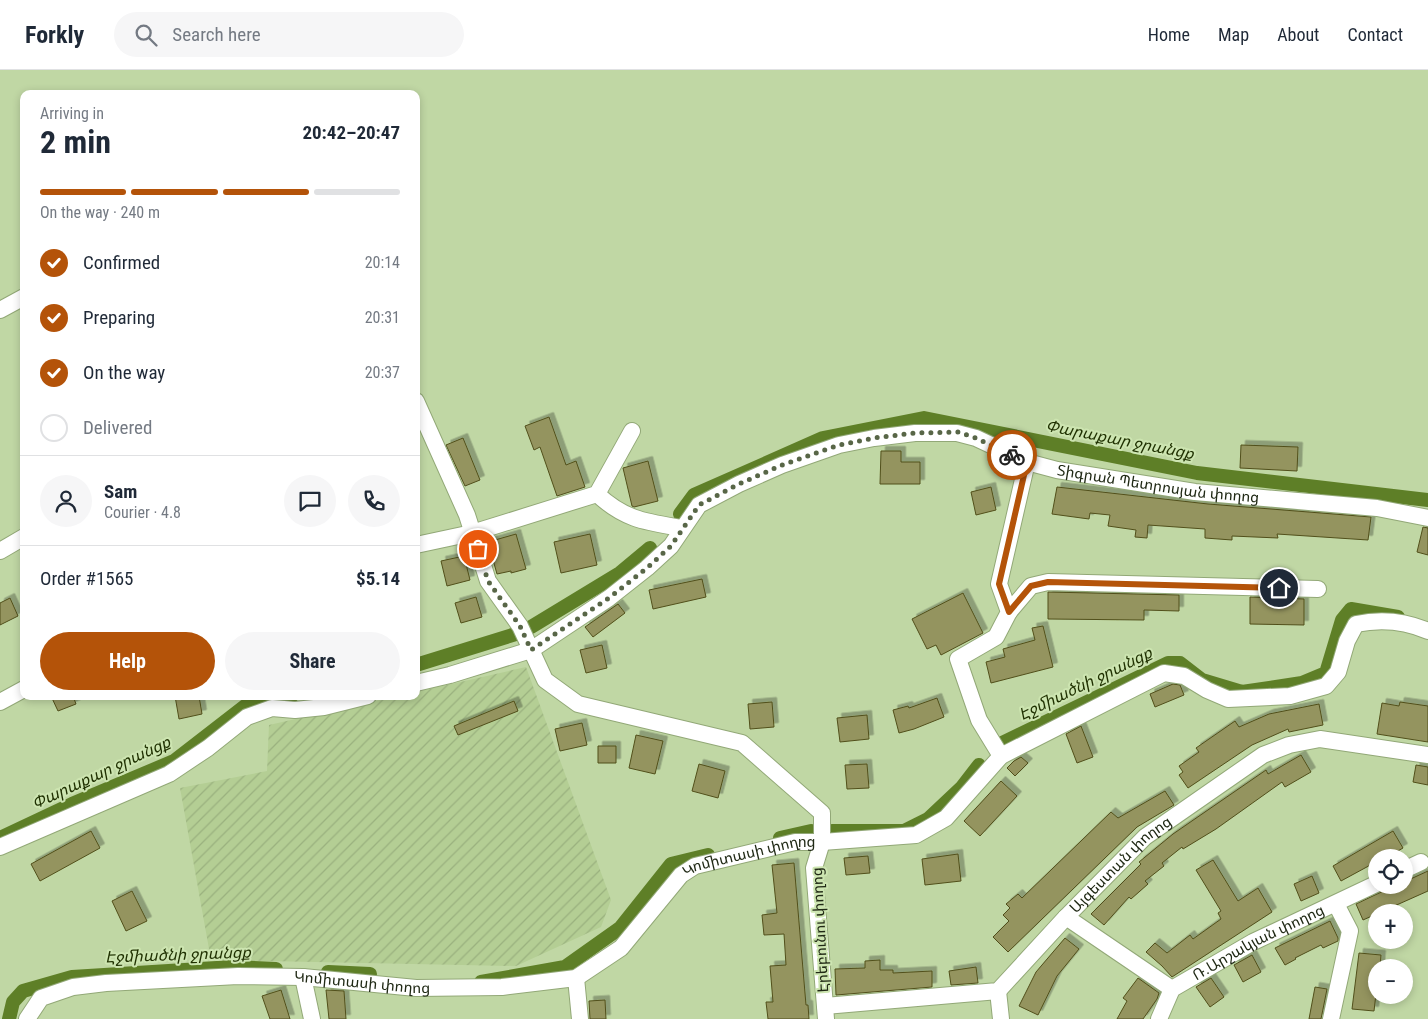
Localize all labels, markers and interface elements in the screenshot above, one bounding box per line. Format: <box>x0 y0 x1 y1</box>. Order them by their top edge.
search box <box>114 12 464 57</box>
text: Forkly <box>25 21 84 49</box>
icon: search <box>132 21 160 49</box>
text: Search here <box>172 23 261 46</box>
text: Home <box>1148 24 1190 45</box>
text: Map <box>1218 24 1249 45</box>
text: About <box>1277 24 1319 45</box>
text: Contact <box>1347 24 1403 45</box>
text: Arriving in <box>40 104 104 123</box>
text: 20:42–20:47 <box>302 121 400 144</box>
text: 2 min <box>40 123 111 161</box>
text: On the way · 240 m <box>40 203 160 222</box>
icon: check <box>40 249 68 277</box>
text: Confirmed <box>83 251 160 274</box>
text: 20:14 <box>365 253 400 272</box>
icon: check <box>40 304 68 332</box>
text: Preparing <box>83 306 155 329</box>
text: 20:31 <box>365 308 400 327</box>
icon: check <box>40 359 68 387</box>
text: On the way <box>83 361 165 384</box>
text: 20:37 <box>365 363 400 382</box>
text: Delivered <box>83 416 152 439</box>
water label: Փարաքար ջրանցք <box>1044 416 1197 463</box>
courier <box>987 430 1037 480</box>
icon: bike <box>998 441 1026 469</box>
street label: Տիգրան Պետրոսյան փողոց <box>1056 461 1260 507</box>
button: person <box>40 475 92 527</box>
button: chat <box>284 475 336 527</box>
button: phone <box>348 475 400 527</box>
text: Sam <box>104 480 137 503</box>
text: Courier · 4.8 <box>104 503 181 522</box>
pin <box>457 528 499 570</box>
icon: bag <box>464 535 492 563</box>
text: Order #1565 <box>40 567 133 590</box>
text: $5.14 <box>356 567 400 590</box>
pin <box>1258 567 1300 609</box>
icon: home <box>1265 574 1293 602</box>
button: Help <box>40 632 215 690</box>
button: Share <box>225 632 400 690</box>
water label: Էջմիածնի ջրանցք <box>1015 642 1156 724</box>
water label: Փարաքար ջրանցք <box>29 731 175 813</box>
street label: Այգեստան փողոց <box>1066 812 1175 917</box>
street label: Կոմիտասի փողոց <box>679 832 816 881</box>
map controls <box>1368 849 1413 1004</box>
button: locate <box>1368 849 1413 894</box>
street label: Էրեբունու փողոց <box>808 867 832 993</box>
street label: Ռ.Արշակյան փողոց <box>1189 901 1327 984</box>
button: + <box>1368 904 1413 949</box>
water label: Էջմիածնի ջրանցք <box>105 942 253 967</box>
button: − <box>1368 959 1413 1004</box>
street label: Կոմիտասի փողոց <box>294 968 430 997</box>

